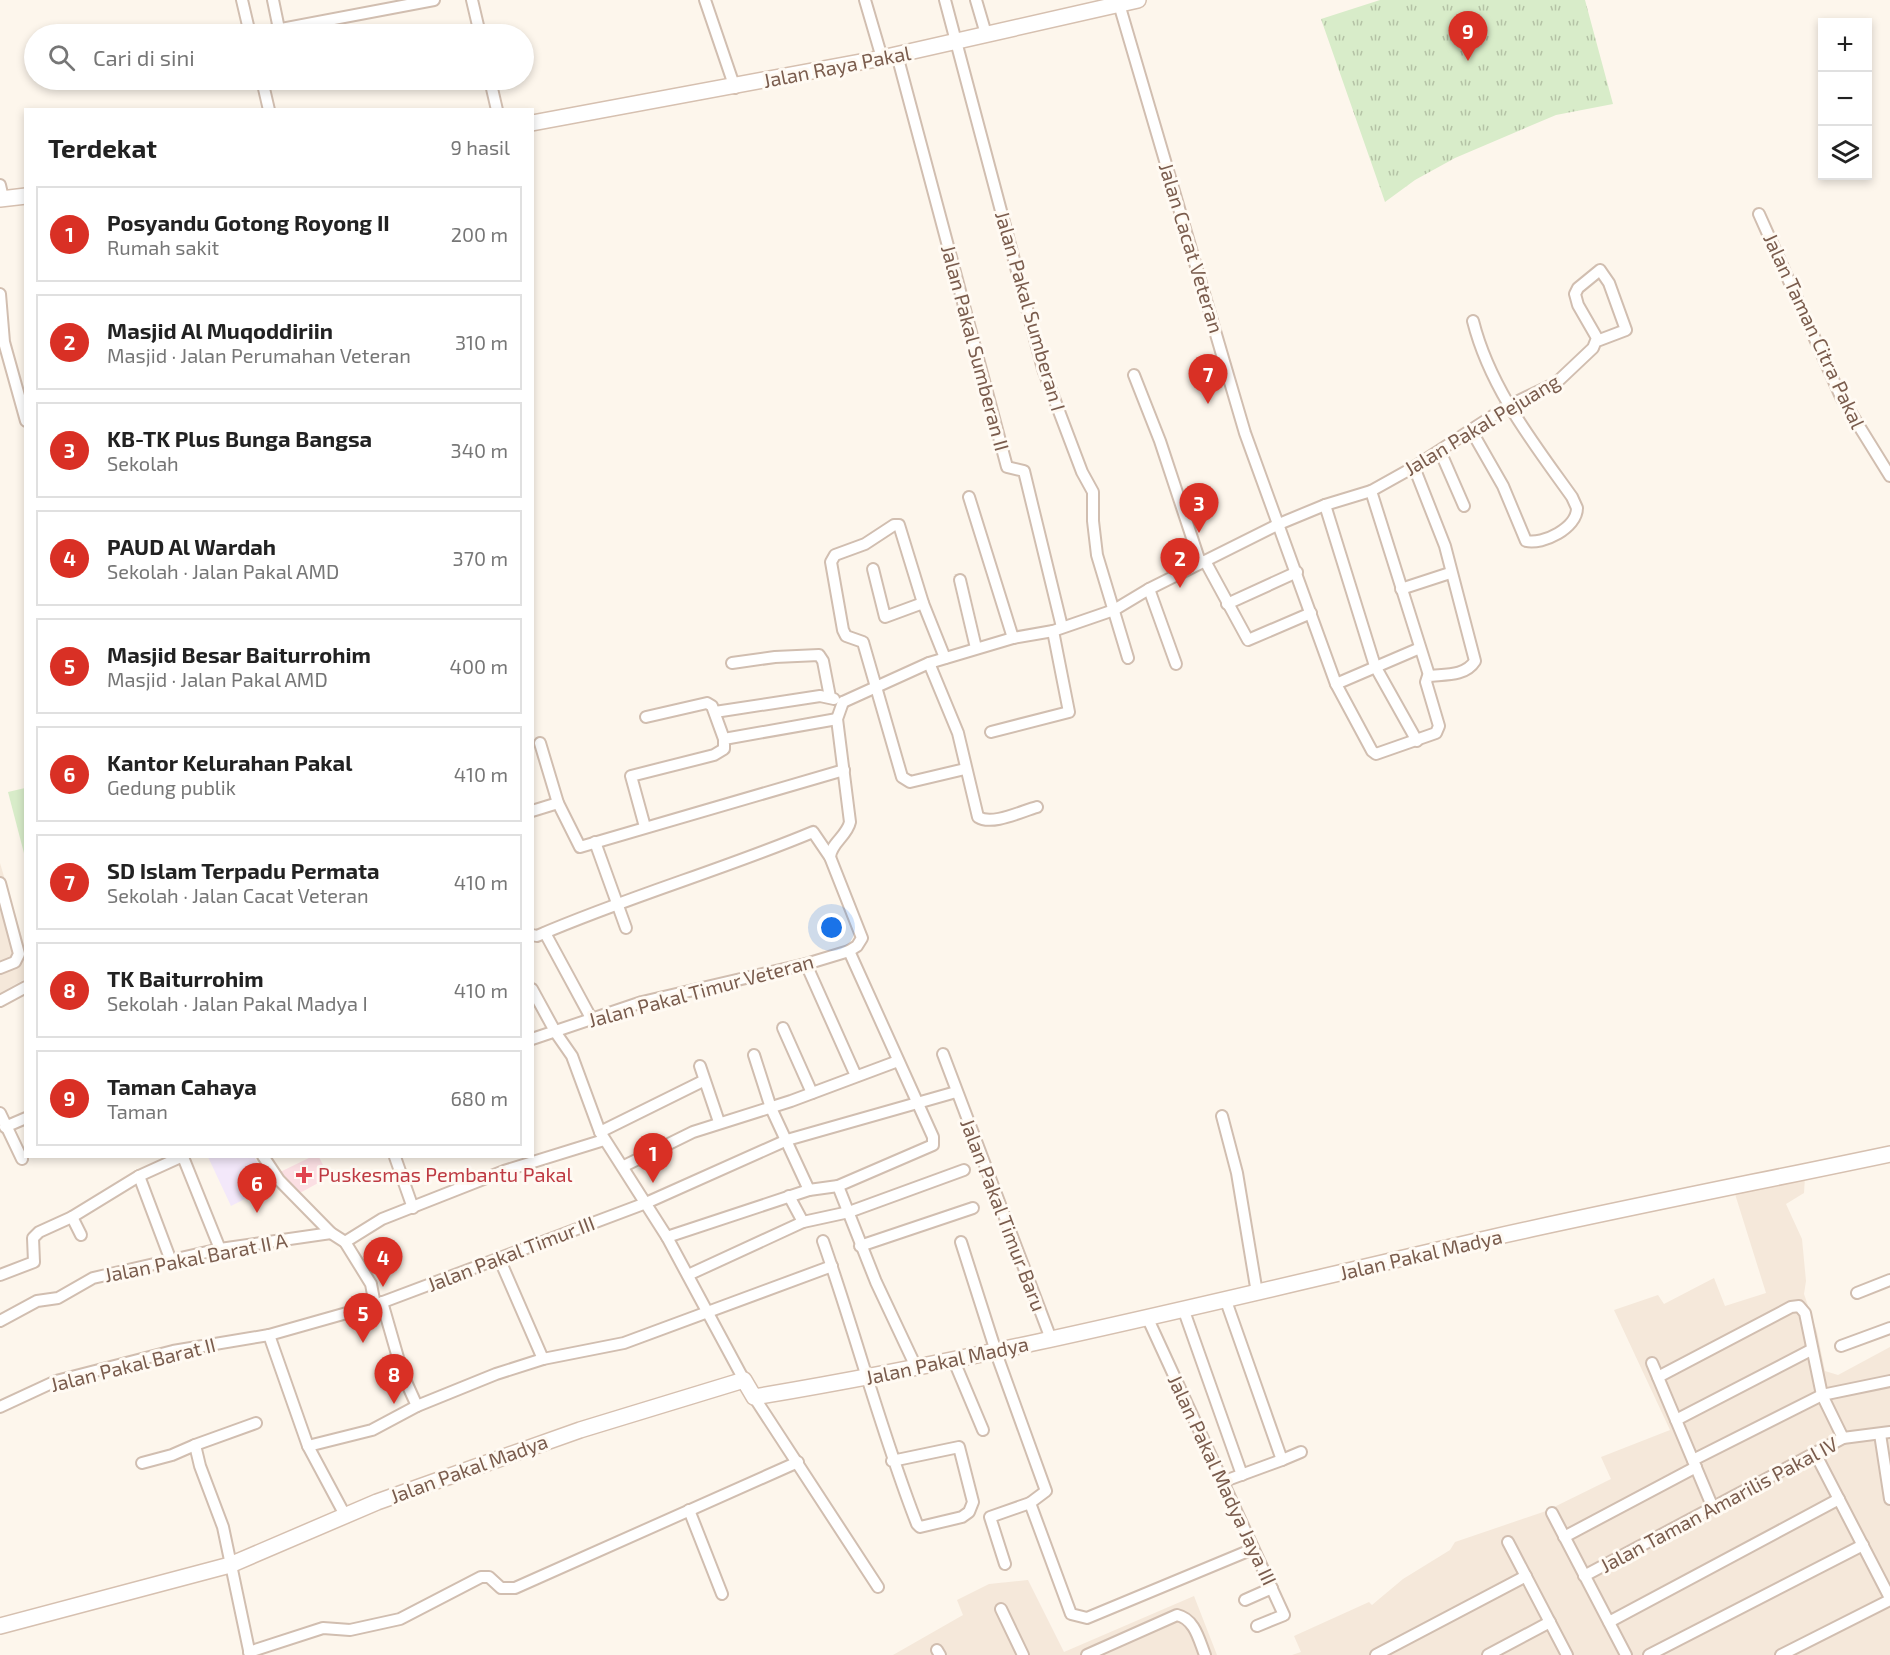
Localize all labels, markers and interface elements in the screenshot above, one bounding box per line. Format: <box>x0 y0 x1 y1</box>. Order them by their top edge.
pin: 9 <box>1448 11 1488 61</box>
map controls <box>1818 18 1872 180</box>
button: + <box>1818 18 1872 72</box>
search box <box>24 24 534 90</box>
street label: Jalan Raya Pakal <box>761 40 913 92</box>
icon: search <box>45 41 78 74</box>
text: Cari di sini <box>93 44 195 70</box>
button: − <box>1818 72 1872 126</box>
button: layers <box>1818 126 1872 180</box>
text: Terdekat <box>48 132 157 163</box>
text: 9 hasil <box>450 135 510 159</box>
street label: Jalan Cacat Veteran <box>1155 160 1229 336</box>
street label: Jalan Pakal Sumberan I <box>991 208 1071 414</box>
text: Posyandu Gotong Royong II <box>107 209 390 235</box>
text: 1 <box>65 222 74 246</box>
text: 200 m <box>451 222 508 246</box>
street label: Jalan Taman Citra Pakal <box>1759 229 1871 432</box>
text: Rumah sakit <box>107 235 219 259</box>
street label: Jalan Pakal Sumberan II <box>937 242 1015 453</box>
text: Masjid Al Muqoddiriin <box>107 317 333 343</box>
text: 2 <box>64 330 75 354</box>
text: 310 m <box>455 330 508 354</box>
text: Masjid · Jalan Perumahan Veteran <box>107 343 411 367</box>
pin: 7 <box>1188 354 1228 404</box>
street label: Jalan Pakal Pejuang <box>1399 368 1564 480</box>
text: KB-TK Plus Bunga Bangsa <box>107 425 372 451</box>
text: 3 <box>64 438 75 462</box>
text: 340 m <box>451 438 508 462</box>
text: Sekolah <box>107 451 179 475</box>
pin: 3 <box>1180 484 1218 533</box>
text: PAUD Al Wardah <box>107 533 276 559</box>
pin: 2 <box>1160 538 1200 588</box>
text: 4 <box>63 546 76 570</box>
text: 370 m <box>453 546 508 570</box>
text: Sekolah · Jalan Pakal AMD <box>107 559 339 583</box>
text: Masjid Besar Baiturrohim <box>107 641 371 667</box>
text: 5 <box>64 654 75 678</box>
text: 400 m <box>450 654 508 678</box>
text: Masjid · Jalan Pakal AMD <box>107 667 328 691</box>
text: Kantor Kelurahan Pakal <box>107 749 352 775</box>
text: 6 <box>64 762 75 786</box>
text: 410 m <box>454 762 508 786</box>
text: Gedung publik <box>107 775 236 799</box>
text: SD Islam Terpadu Permata <box>107 857 380 883</box>
text: 7 <box>64 870 75 894</box>
text: 410 m <box>454 870 508 894</box>
text: Sekolah · Jalan Cacat Veteran <box>107 883 369 907</box>
your location <box>817 913 846 942</box>
street label: Jalan Pakal Timur Veteran <box>585 948 816 1032</box>
text: TK Baiturrohim <box>107 965 264 991</box>
text: 8 <box>63 978 76 1002</box>
text: 410 m <box>454 978 508 1002</box>
text: Sekolah · Jalan Pakal Madya I <box>107 991 368 1015</box>
text: Taman Cahaya <box>107 1073 257 1099</box>
text: 9 <box>64 1086 75 1110</box>
text: 680 m <box>450 1086 508 1110</box>
text: Taman <box>107 1099 168 1123</box>
street label: Jalan Pakal Timur Baru <box>956 1115 1052 1314</box>
pin: 1 <box>634 1134 672 1183</box>
place label: Puskesmas Pembantu Pakal <box>318 1162 573 1186</box>
pin: 6 <box>238 1164 276 1213</box>
marker: Puskesmas Pembantu Pakal <box>295 1166 313 1184</box>
street label: Jalan Pakal Timur III <box>424 1210 598 1296</box>
street label: Jalan Pakal Madya <box>1337 1224 1504 1284</box>
street label: Jalan Pakal Barat II A <box>102 1227 290 1287</box>
pin: 4 <box>364 1238 403 1287</box>
pin: 5 <box>344 1294 382 1343</box>
street label: Jalan Pakal Madya <box>863 1331 1030 1389</box>
street label: Jalan Pakal Barat II <box>48 1332 218 1396</box>
pin: 8 <box>374 1354 414 1404</box>
street label: Jalan Pakal Madya Jaya III <box>1164 1371 1282 1589</box>
street label: Jalan Pakal Madya <box>387 1428 551 1508</box>
street label: Jalan Taman Amarilis Pakal IV <box>1596 1431 1841 1577</box>

